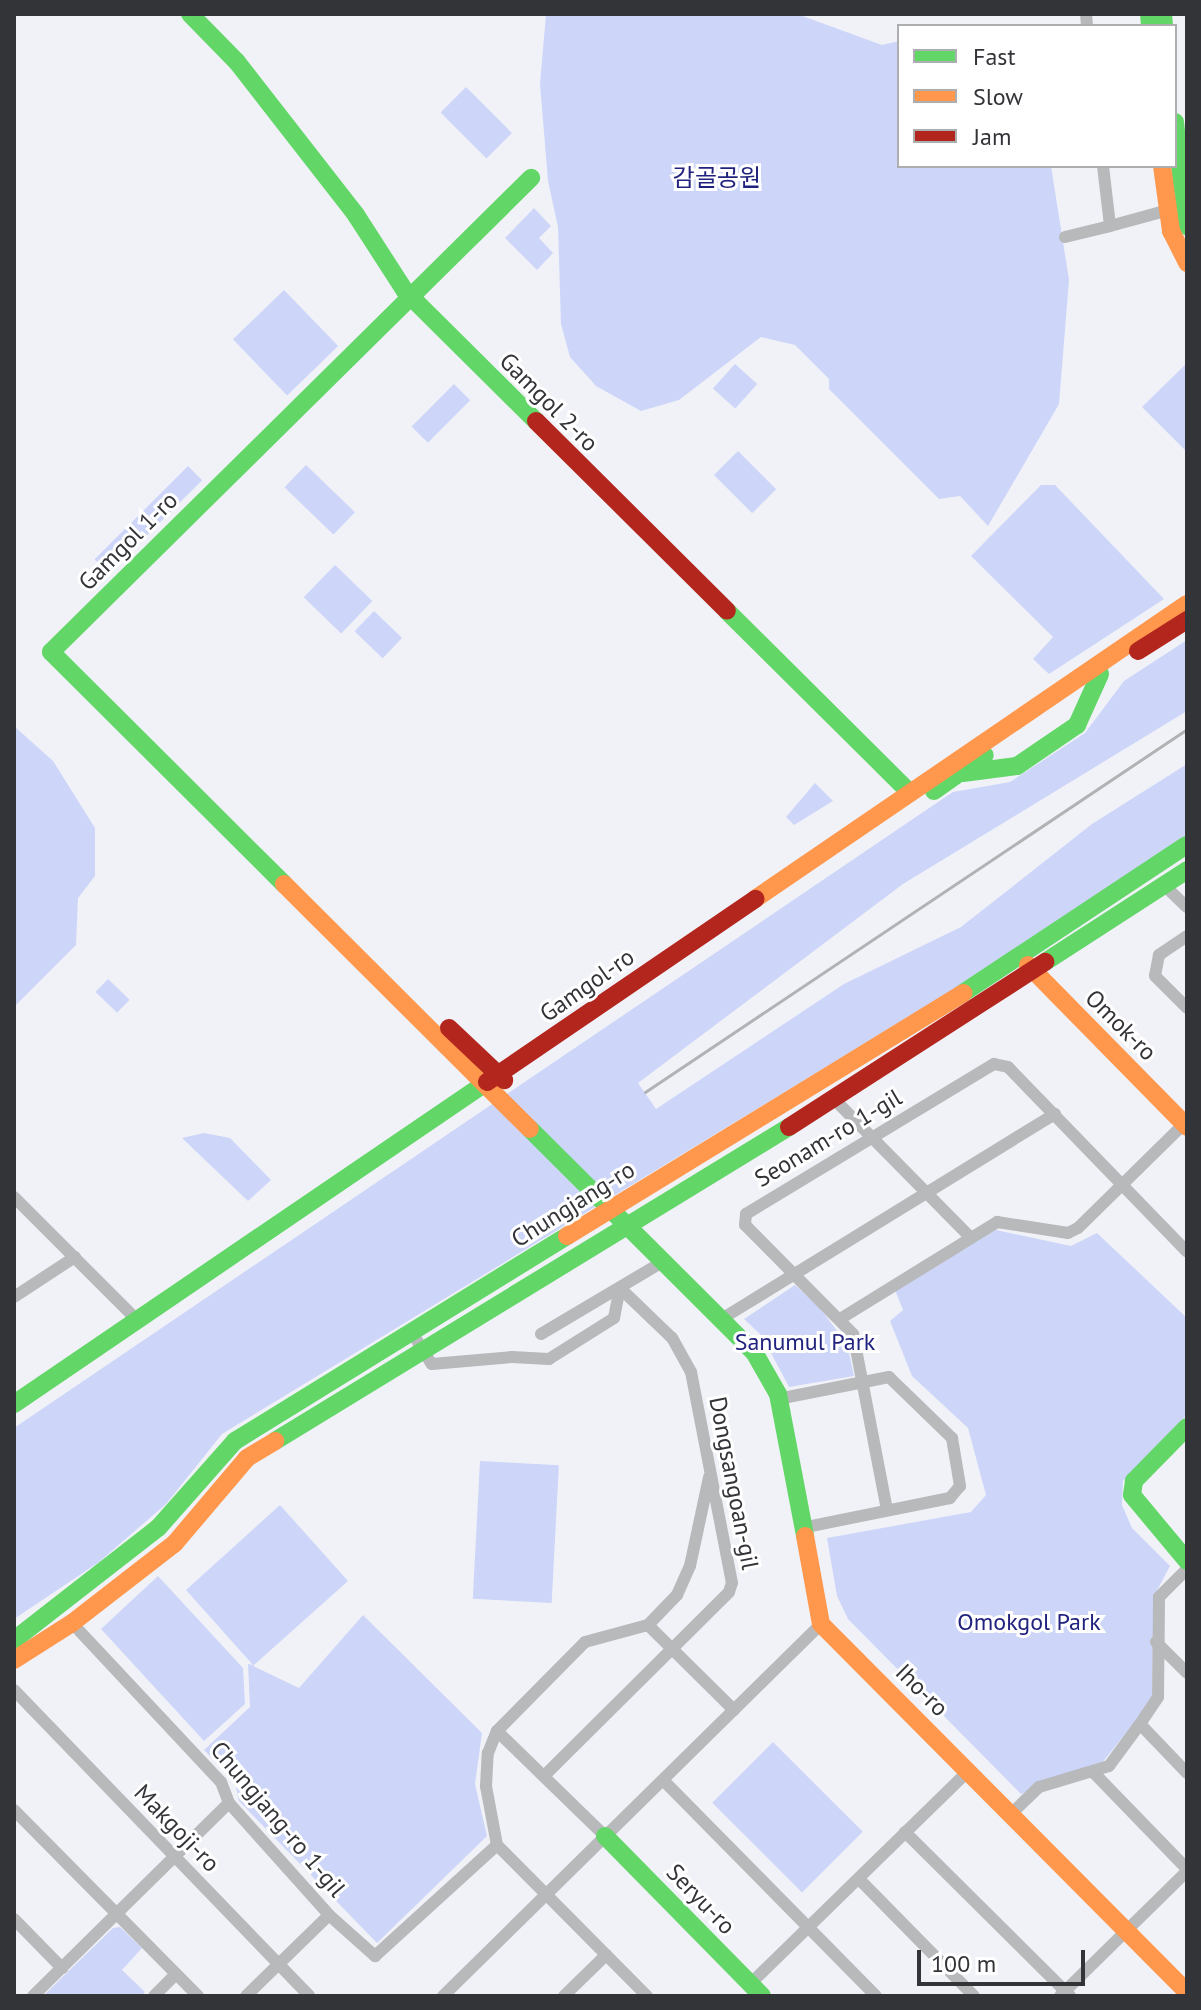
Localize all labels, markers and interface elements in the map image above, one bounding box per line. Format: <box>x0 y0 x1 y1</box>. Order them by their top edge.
legend <box>897 24 1177 168</box>
text: Fast <box>973 41 1016 72</box>
text: Slow <box>973 81 1023 112</box>
text: Jam <box>973 121 1011 152</box>
park label: 감골공원 <box>673 164 761 192</box>
street label: Gamgol 2-ro <box>494 347 604 457</box>
street label: Gamgol 1-ro <box>73 486 183 596</box>
street label: Gamgol-ro <box>534 942 640 1028</box>
street label: Omok-ro <box>1079 983 1163 1067</box>
street label: Seonam-ro 1-gil <box>749 1083 907 1193</box>
street label: Chungjang-ro <box>506 1155 640 1253</box>
park label: Sanumul Park <box>735 1328 875 1356</box>
street label: Dongsangoan-gil <box>703 1394 765 1572</box>
park label: Omokgol Park <box>957 1608 1101 1636</box>
street label: Iho-ro <box>890 1658 954 1722</box>
street label: Chungjang-ro 1-gil <box>205 1735 351 1903</box>
street label: Makgoji-ro <box>128 1778 226 1878</box>
street label: Seryu-ro <box>660 1858 742 1940</box>
scale bar <box>921 1934 1089 1984</box>
text: 100 m <box>931 1948 996 1979</box>

